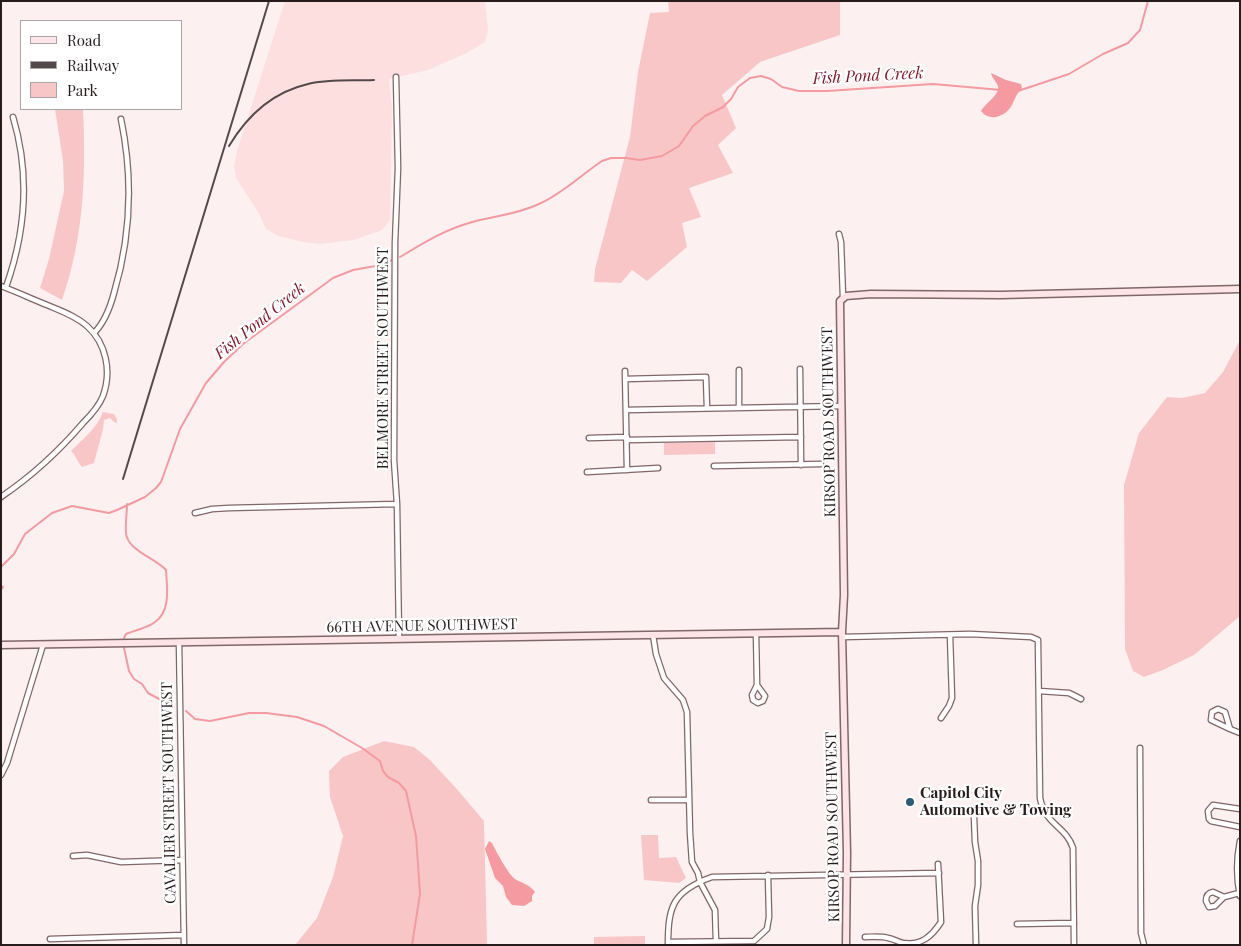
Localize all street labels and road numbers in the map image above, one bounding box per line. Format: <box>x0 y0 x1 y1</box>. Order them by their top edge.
street label: BELMORE STREET SOUTHWEST <box>374 247 392 469</box>
street label: KIRSOP ROAD SOUTHWEST <box>818 327 840 517</box>
street label: 66TH AVENUE SOUTHWEST <box>326 615 518 637</box>
street label: CAVALIER STREET SOUTHWEST <box>158 682 180 904</box>
street label: KIRSOP ROAD SOUTHWEST <box>822 732 844 922</box>

